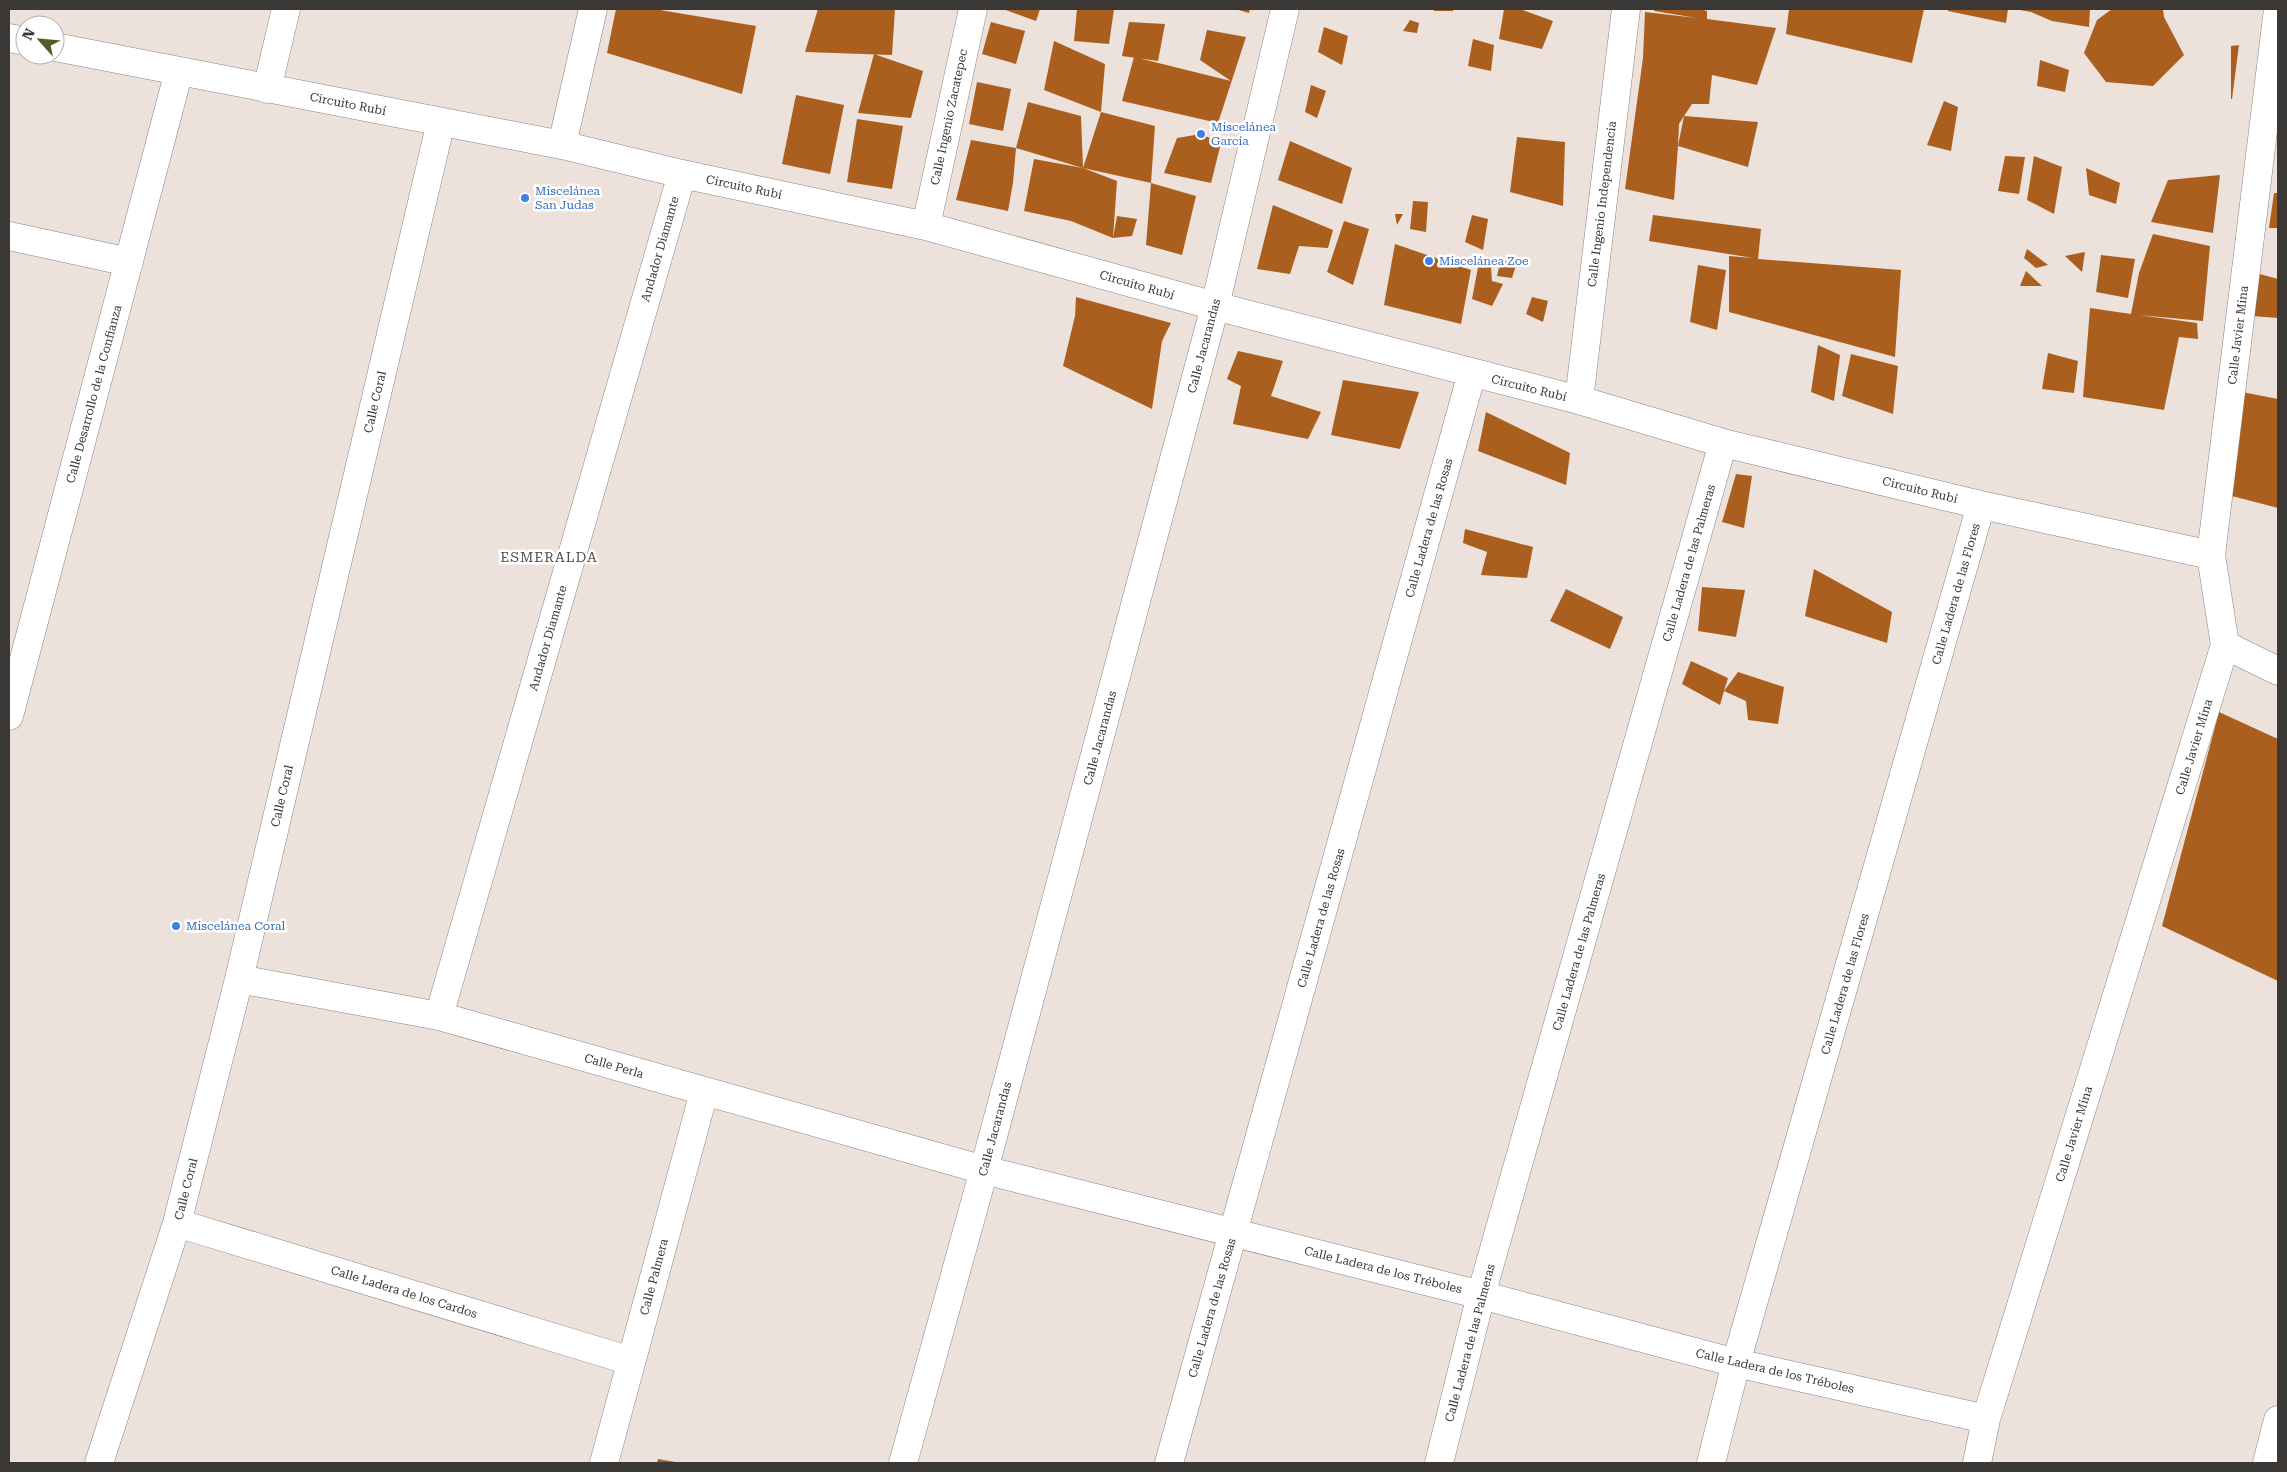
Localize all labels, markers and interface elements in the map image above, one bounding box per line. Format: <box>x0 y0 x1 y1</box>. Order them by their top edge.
north arrow <box>15 15 65 65</box>
text: N <box>19 25 38 43</box>
street label: Calle Ingenio Zacatepec <box>928 47 970 186</box>
street label: Circuito Rubí <box>309 90 387 118</box>
place label: Miscelánea García <box>1211 120 1277 148</box>
street label: Calle Ingenio Independencia <box>1585 120 1619 288</box>
marker: Miscelánea García <box>1195 128 1207 140</box>
street label: Circuito Rubí <box>705 172 783 202</box>
place label: Miscelánea San Judas <box>535 184 601 212</box>
marker: Miscelánea San Judas <box>519 192 531 204</box>
street label: Andador Diamante <box>638 194 682 303</box>
place label: Miscelánea Zoe <box>1439 254 1529 268</box>
marker: Miscelánea Zoe <box>1423 255 1435 267</box>
street label: Circuito Rubí <box>1098 268 1176 302</box>
street label: Calle Javier Mina <box>2225 284 2251 385</box>
street label: Calle Jacarandas <box>1185 297 1223 395</box>
street label: Calle Desarrollo de la Confianza <box>63 303 125 485</box>
street label: Calle Coral <box>361 369 389 434</box>
street label: Circuito Rubí <box>1490 372 1568 404</box>
street label: Calle Ladera de las Rosas <box>1402 456 1456 599</box>
street label: Circuito Rubí <box>1881 474 1959 506</box>
street label: Calle Ladera de las Palmeras <box>1660 482 1718 643</box>
street label: Calle Ladera de las Flores <box>1929 521 1983 666</box>
district label: ESMERALDA <box>500 549 598 565</box>
street label: Andador Diamante <box>526 583 570 692</box>
street label: Calle Jacarandas <box>1081 689 1119 787</box>
street label: Calle Javier Mina <box>2173 697 2215 797</box>
street label: Calle Coral <box>268 763 296 828</box>
street label: Calle Ladera de las Rosas <box>1294 846 1348 989</box>
street label: Calle Ladera de las Palmeras <box>1550 871 1608 1032</box>
street label: Calle Ladera de las Flores <box>1818 911 1872 1056</box>
place label: Miscelánea Coral <box>186 919 286 933</box>
marker: Miscelánea Coral <box>170 920 182 932</box>
street label: Calle Perla <box>583 1051 646 1081</box>
street label: Calle Jacarandas <box>976 1080 1014 1178</box>
street label: Calle Javier Mina <box>2053 1084 2095 1184</box>
street label: Calle Coral <box>172 1156 201 1221</box>
street label: Calle Ladera de las Rosas <box>1185 1236 1239 1379</box>
street label: Calle Palmera <box>637 1237 671 1317</box>
street label: Calle Ladera de los Tréboles <box>1303 1244 1464 1296</box>
street label: Calle Ladera de las Palmeras <box>1442 1262 1498 1424</box>
street label: Calle Ladera de los Cardos <box>329 1263 479 1321</box>
street label: Calle Ladera de los Tréboles <box>1694 1346 1856 1396</box>

